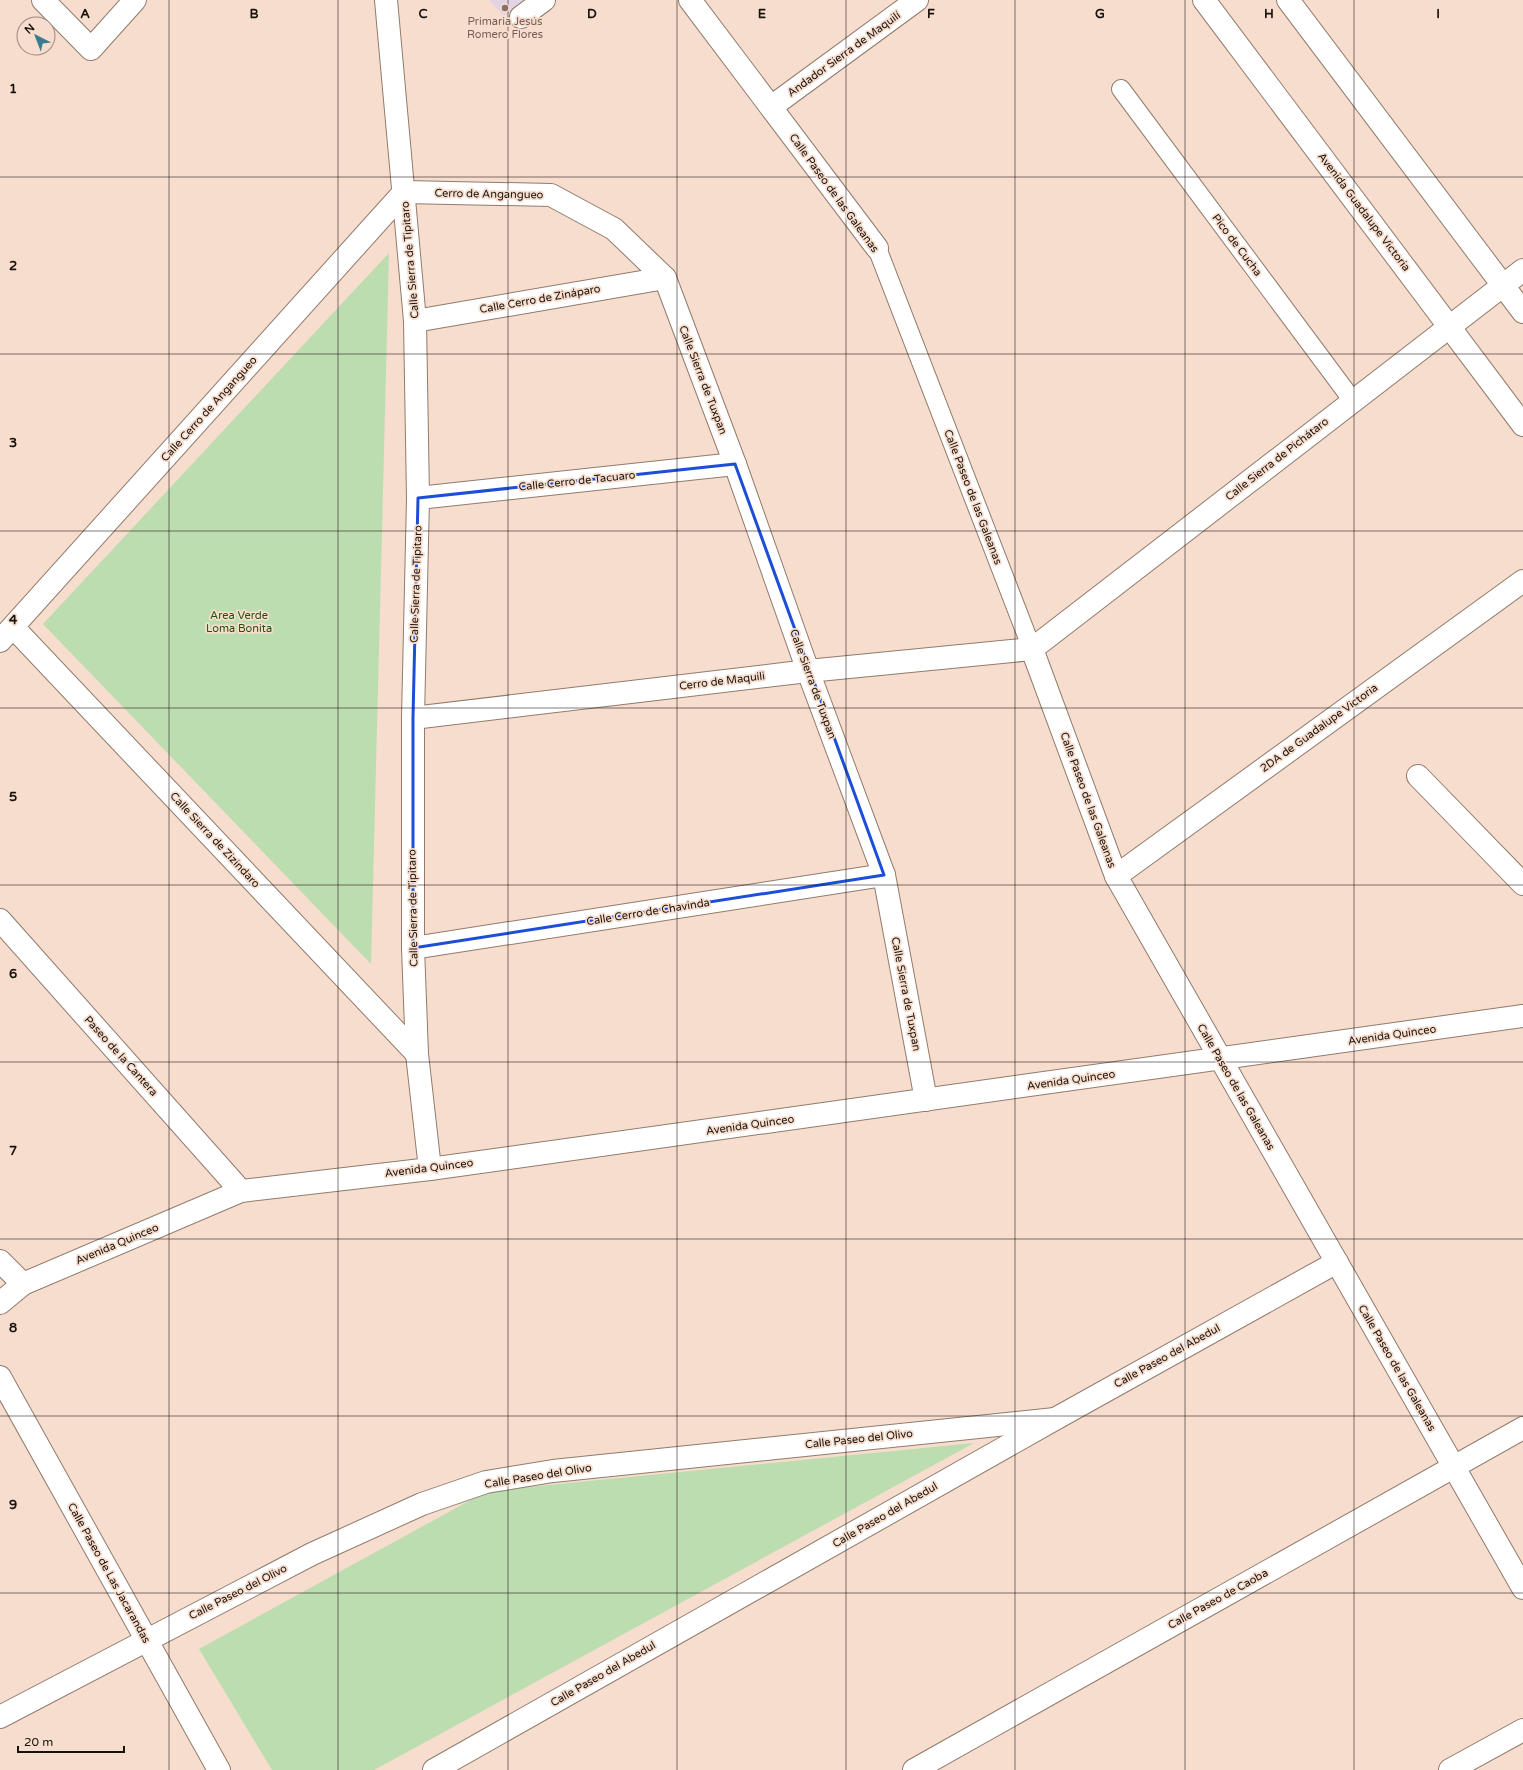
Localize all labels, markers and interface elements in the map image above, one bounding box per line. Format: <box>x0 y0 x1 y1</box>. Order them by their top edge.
marker: Primaria Jesús Romero Flores <box>500 3 510 13</box>
text: A <box>80 6 90 22</box>
text: B <box>249 6 259 22</box>
text: C <box>418 6 428 22</box>
text: D <box>587 6 597 22</box>
text: E <box>758 6 766 22</box>
text: F <box>927 6 935 22</box>
text: G <box>1095 6 1105 22</box>
text: H <box>1264 6 1274 22</box>
text: I <box>1436 6 1440 22</box>
street label: Andador Sierra de Maquilí <box>785 8 903 99</box>
place label: Primaria Jesús Romero Flores <box>467 15 543 41</box>
north arrow <box>16 16 56 56</box>
text: N <box>22 21 37 37</box>
text: 1 <box>9 81 17 97</box>
street label: Calle Paseo de las Galeanas <box>787 131 881 255</box>
street label: Avenida Guadalupe Victoria <box>1315 150 1413 274</box>
street label: Cerro de Angangueo <box>435 187 544 201</box>
street label: Calle Sierra de Tipitaro <box>398 201 422 319</box>
street label: Pico de Cucha <box>1209 211 1265 279</box>
text: 2 <box>9 258 17 274</box>
street label: Calle Cerro de Zináparo <box>479 282 602 316</box>
street label: Calle Sierra de Tuxpan <box>676 324 730 436</box>
street label: Calle Cerro de Angangueo <box>158 353 260 464</box>
street label: Calle Sierra de Pichátaro <box>1223 415 1331 503</box>
street label: Calle Paseo de las Galeanas <box>941 428 1005 566</box>
text: 3 <box>9 435 17 451</box>
street label: Calle Cerro de Tacuaro <box>518 468 636 494</box>
street label: Calle Sierra de Tipitaro <box>407 525 425 643</box>
park label: Area Verde Loma Bonita <box>206 609 272 635</box>
text: 4 <box>9 612 18 628</box>
street label: Calle Sierra de Tuxpan <box>787 627 839 741</box>
street label: Cerro de Maquili <box>678 669 766 693</box>
street label: 2DA de Guadalupe Victoria <box>1258 681 1380 775</box>
street label: Calle Paseo de las Galeanas <box>1057 730 1119 870</box>
text: 5 <box>9 789 17 805</box>
street label: Calle Sierra de Zizindaro <box>167 789 263 891</box>
street label: Calle Sierra de Tipitaro <box>405 849 421 967</box>
street label: Calle Cerro de Chavinda <box>585 896 711 928</box>
street label: Calle Sierra de Tuxpan <box>889 936 923 1052</box>
text: 6 <box>9 966 17 982</box>
street label: Paseo de la Cantera <box>82 1013 160 1099</box>
street label: Calle Paseo de las Galeanas <box>1194 1022 1278 1152</box>
street label: Avenida Quinceo <box>1347 1022 1437 1048</box>
street label: Avenida Quinceo <box>1026 1067 1116 1093</box>
street label: Avenida Quinceo <box>705 1112 795 1138</box>
text: 7 <box>9 1143 17 1159</box>
street label: Avenida Quinceo <box>384 1156 474 1180</box>
street label: Avenida Quinceo <box>74 1221 161 1267</box>
street label: Calle Paseo de las Galeanas <box>1355 1303 1439 1433</box>
text: 8 <box>9 1320 17 1336</box>
street label: Calle Paseo del Abedul <box>1112 1321 1222 1391</box>
street label: Calle Paseo del Olivo <box>804 1427 914 1451</box>
street label: Calle Paseo del Olivo <box>484 1461 593 1491</box>
street label: Calle Paseo del Abedul <box>830 1480 940 1550</box>
text: 9 <box>9 1497 17 1513</box>
street label: Calle Paseo de Las Jacarandas <box>65 1501 153 1645</box>
street label: Calle Paseo del Olivo <box>187 1561 289 1622</box>
street label: Calle Paseo de Caoba <box>1166 1566 1270 1632</box>
street label: Calle Paseo del Abedul <box>548 1639 658 1709</box>
scale bar <box>18 1728 124 1754</box>
text: 20 m <box>24 1735 53 1749</box>

